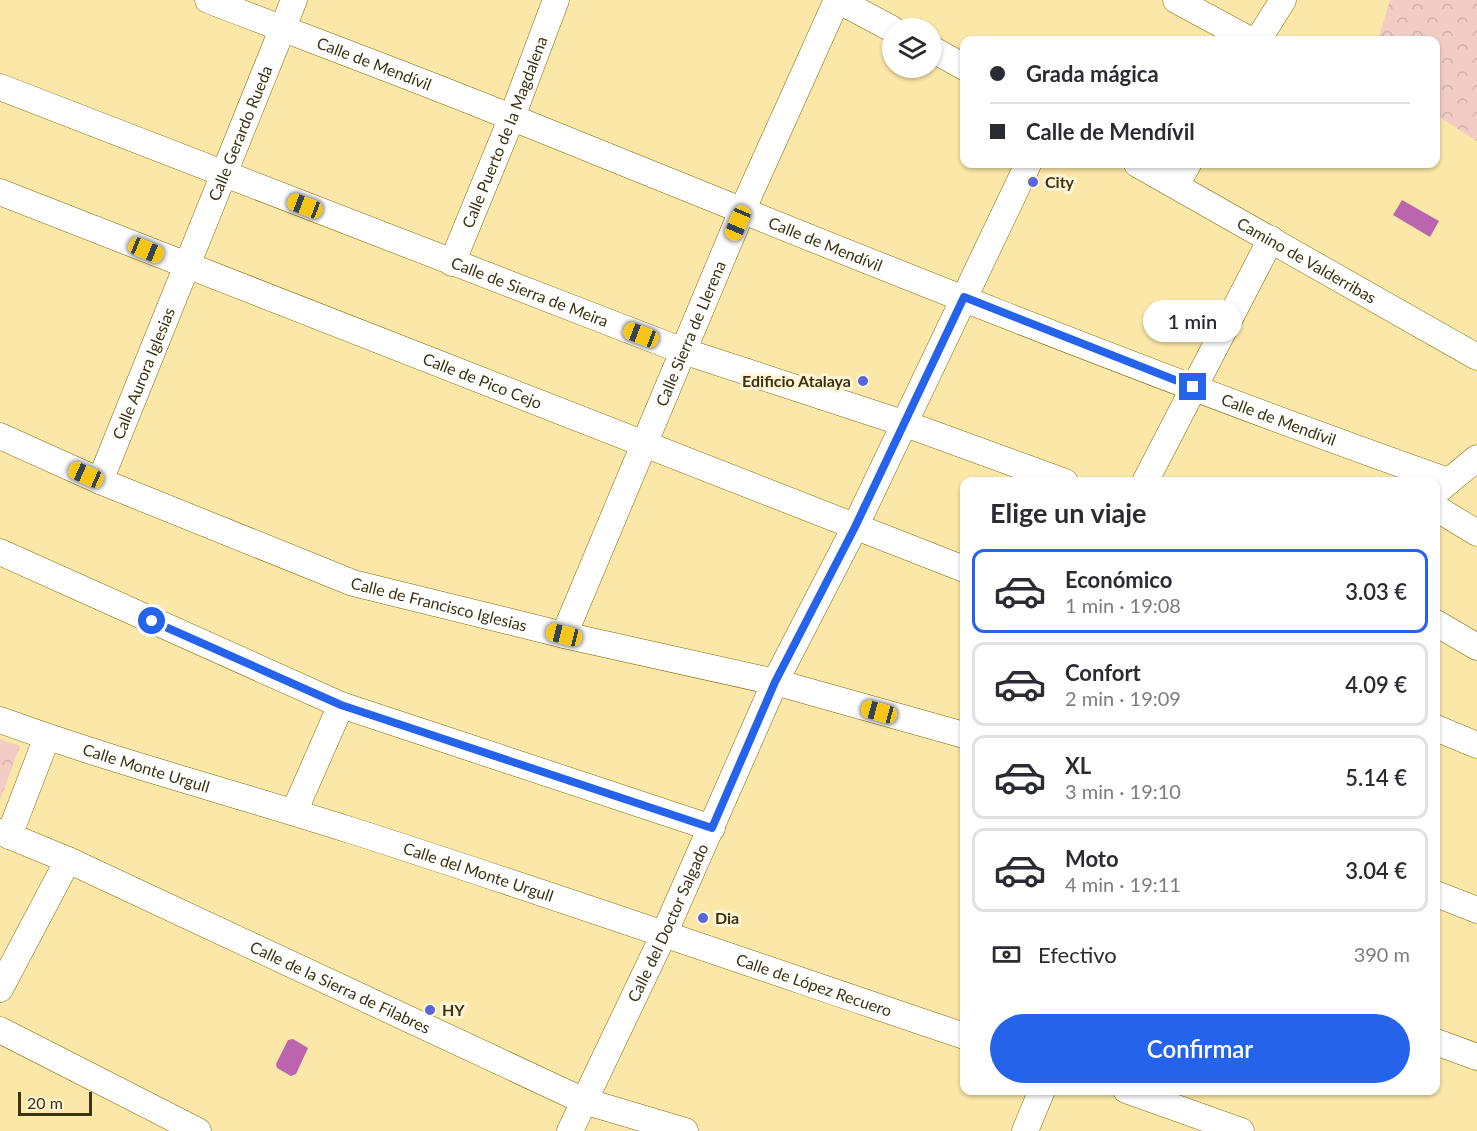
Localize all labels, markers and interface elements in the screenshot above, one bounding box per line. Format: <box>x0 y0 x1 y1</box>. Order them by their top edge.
map controls <box>882 18 942 78</box>
button: layers <box>882 18 942 78</box>
street label: Calle de Mendívil <box>314 33 434 94</box>
street label: Calle Puerto de la Magdalena <box>457 33 551 231</box>
text: Grada mágica <box>1026 60 1159 87</box>
street label: Calle Gerardo Rueda <box>204 63 276 203</box>
text: Calle de Mendívil <box>1026 118 1195 145</box>
place label: City <box>1045 172 1075 191</box>
marker: City <box>1026 175 1040 189</box>
car <box>285 191 325 221</box>
car <box>723 203 753 243</box>
street label: Calle de Mendívil <box>766 212 885 275</box>
street label: Camino de Valderribas <box>1234 213 1380 307</box>
car <box>126 235 166 265</box>
street label: Calle de Sierra de Meira <box>449 252 611 330</box>
street label: Calle Sierra de Llerena <box>651 258 729 409</box>
callout: 1 min <box>1144 300 1242 342</box>
street label: Calle Aurora Iglesias <box>108 304 178 442</box>
text: 1 min <box>1168 309 1217 333</box>
car <box>621 320 661 350</box>
street label: Calle de Pico Cejo <box>420 348 545 412</box>
place label: Edificio Atalaya <box>742 371 851 390</box>
route end <box>1179 373 1206 400</box>
marker: Edificio Atalaya <box>856 374 870 388</box>
street label: Calle de Mendívil <box>1219 389 1339 449</box>
car <box>66 459 106 491</box>
text: Elige un viaje <box>990 496 1147 529</box>
icon: car <box>993 564 1047 618</box>
text: Económico <box>1065 566 1172 593</box>
street label: Calle de Francisco Iglesias <box>349 573 529 635</box>
text: 3.03 € <box>1345 578 1407 605</box>
text: 1 min · 19:08 <box>1065 593 1181 617</box>
route start <box>138 607 165 634</box>
car <box>544 622 584 648</box>
icon: car <box>993 657 1047 711</box>
text: Confort <box>1065 659 1141 686</box>
text: 4.09 € <box>1345 671 1407 698</box>
text: 2 min · 19:09 <box>1065 686 1181 710</box>
car <box>859 699 899 725</box>
street label: Calle Monte Urgull <box>81 739 212 796</box>
icon: car <box>993 750 1047 804</box>
text: XL <box>1065 752 1091 779</box>
text: 5.14 € <box>1345 764 1407 791</box>
text: 3 min · 19:10 <box>1065 779 1181 803</box>
street label: Calle del Monte Urgull <box>401 838 556 905</box>
street label: Calle del Doctor Salgado <box>623 841 712 1005</box>
icon: car <box>993 843 1047 897</box>
text: Moto <box>1065 845 1119 872</box>
text: 3.04 € <box>1345 857 1407 884</box>
text: 4 min · 19:11 <box>1065 872 1181 896</box>
place label: Dia <box>715 908 739 927</box>
marker: Dia <box>696 911 710 925</box>
street label: Calle de la Sierra de Filabres <box>247 936 434 1037</box>
icon: cash <box>990 938 1023 971</box>
text: Efectivo <box>1038 941 1117 968</box>
text: 390 m <box>1354 942 1410 966</box>
street label: Calle de López Recuero <box>734 949 894 1020</box>
place label: HY <box>442 1000 465 1019</box>
marker: HY <box>423 1003 437 1017</box>
button: Confirmar <box>990 1014 1410 1083</box>
scale bar <box>18 1089 92 1116</box>
text: 20 m <box>27 1093 63 1112</box>

